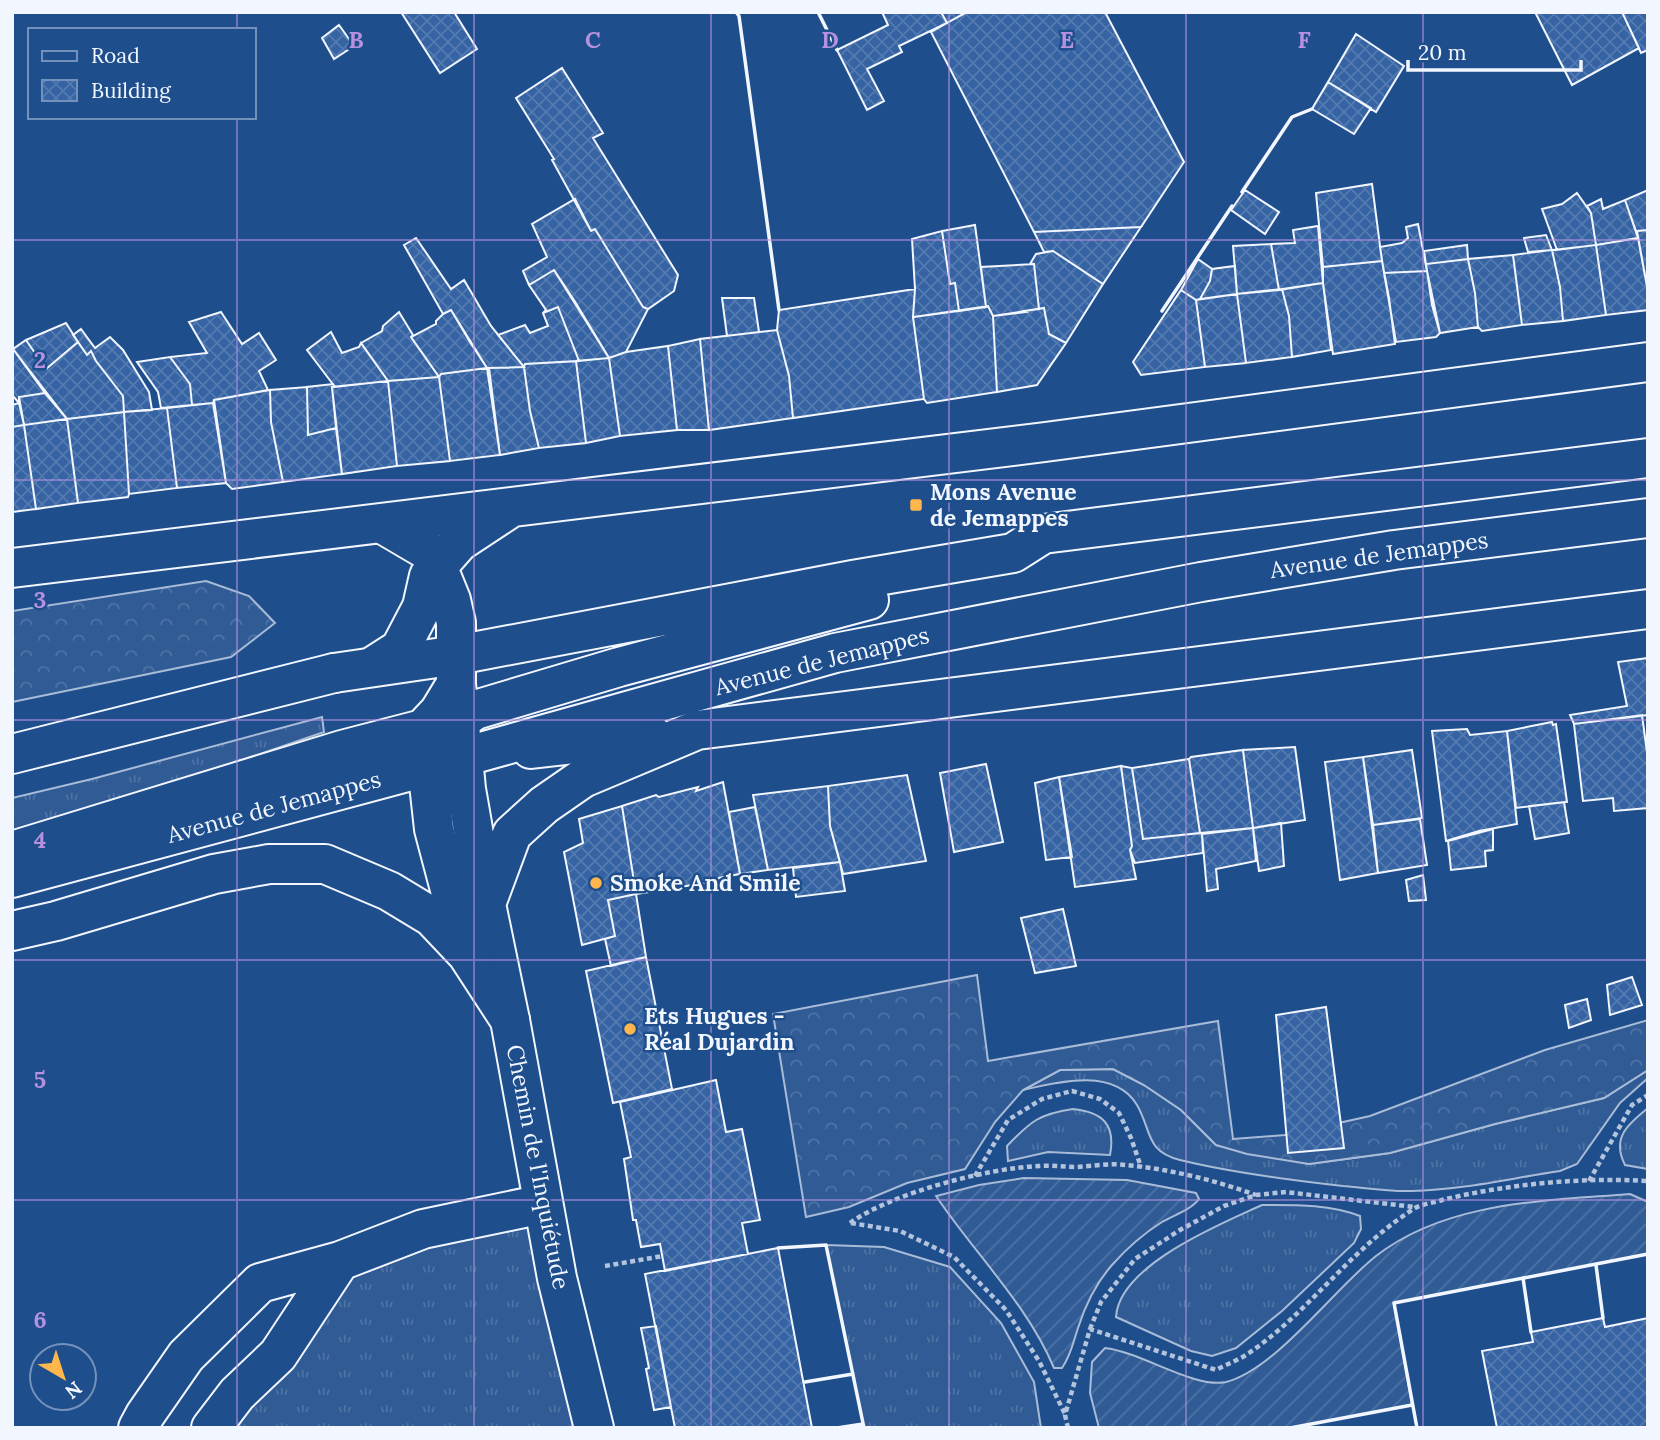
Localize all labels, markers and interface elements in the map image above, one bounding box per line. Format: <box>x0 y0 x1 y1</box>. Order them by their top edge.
text: B <box>348 25 364 54</box>
text: C <box>585 25 601 54</box>
text: D <box>821 25 839 54</box>
text: E <box>1060 25 1074 54</box>
text: F <box>1297 25 1311 54</box>
legend <box>28 28 256 119</box>
scale bar <box>1408 28 1581 72</box>
text: 20 m <box>1418 39 1467 66</box>
text: Road <box>91 42 140 69</box>
text: Building <box>91 77 171 104</box>
text: 2 <box>34 345 46 374</box>
place label: Mons Avenue de Jemappes <box>930 477 1077 532</box>
marker: Mons Avenue de Jemappes <box>908 497 924 513</box>
street label: Avenue de Jemappes <box>1267 525 1490 584</box>
text: 3 <box>34 585 46 614</box>
street label: Avenue de Jemappes <box>711 620 932 701</box>
street label: Avenue de Jemappes <box>163 764 384 849</box>
text: 4 <box>34 825 46 854</box>
place label: Smoke And Smile <box>610 868 801 897</box>
marker: Smoke And Smile <box>588 875 604 891</box>
place label: Ets Hugues - Réal Dujardin <box>644 1001 795 1056</box>
marker: Ets Hugues - Réal Dujardin <box>622 1021 638 1037</box>
street label: Chemin de l'Inquiétude <box>501 1042 576 1292</box>
text: 5 <box>34 1065 46 1094</box>
text: 6 <box>33 1305 47 1334</box>
north arrow <box>28 1342 98 1412</box>
text: N <box>60 1376 87 1404</box>

